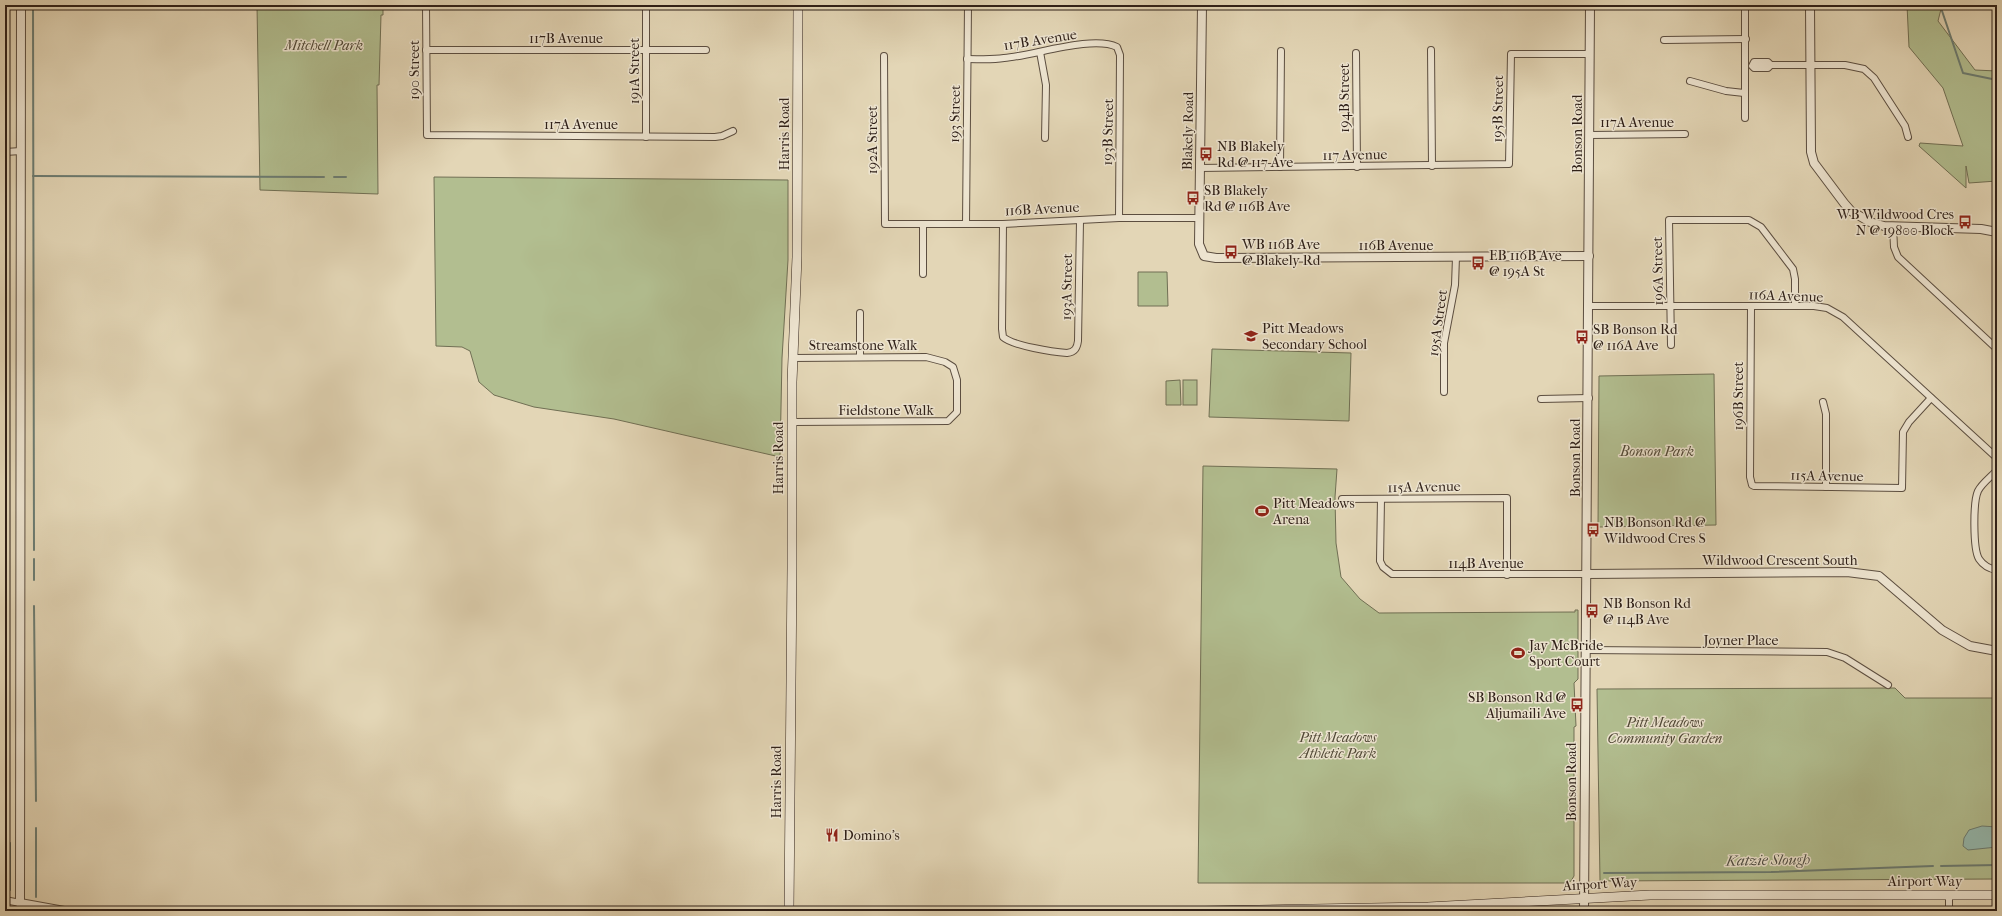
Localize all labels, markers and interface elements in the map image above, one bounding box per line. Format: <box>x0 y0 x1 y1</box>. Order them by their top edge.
street label: 117B Avenue <box>1002 26 1078 54</box>
street label: 117B Avenue <box>529 30 603 47</box>
park label: Mitchell Park <box>284 37 363 54</box>
street label: 191A Street <box>626 38 643 104</box>
street label: 190 Street <box>406 40 423 100</box>
street label: 194B Street <box>1336 63 1353 133</box>
street label: 195B Street <box>1489 75 1507 143</box>
street label: 193 Street <box>946 85 964 143</box>
street label: Blakely Road <box>1179 91 1197 170</box>
street label: Bonson Road <box>1569 94 1586 173</box>
street label: Harris Road <box>776 97 793 170</box>
street label: 193B Street <box>1099 98 1117 166</box>
street label: 192A Street <box>864 106 881 174</box>
street label: 117A Avenue <box>1600 114 1674 131</box>
street label: 117A Avenue <box>544 116 618 133</box>
place label: NB Blakely Rd @ 117 Ave <box>1217 138 1293 171</box>
bus stop icon: NB Blakely Rd @ 117 Ave <box>1198 146 1214 162</box>
street label: 117 Avenue <box>1322 146 1388 164</box>
place label: SB Blakely Rd @ 116B Ave <box>1204 182 1290 215</box>
bus stop icon: SB Blakely Rd @ 116B Ave <box>1185 190 1201 206</box>
street label: 116B Avenue <box>1004 199 1080 219</box>
place label: WB Wildwood Cres N @ 19800 Block <box>1836 206 1955 239</box>
bus stop icon: WB Wildwood Cres N @ 19800 Block <box>1957 214 1973 230</box>
place label: WB 116B Ave @ Blakely Rd <box>1241 236 1321 269</box>
street label: 196A Street <box>1649 236 1667 306</box>
street label: 116B Avenue <box>1359 237 1433 254</box>
bus stop icon: WB 116B Ave @ Blakely Rd <box>1223 244 1239 260</box>
place label: EB 116B Ave @ 195A St <box>1489 247 1562 280</box>
street label: 193A Street <box>1058 253 1076 321</box>
bus stop icon: EB 116B Ave @ 195A St <box>1470 255 1486 271</box>
street label: 116A Avenue <box>1748 286 1824 306</box>
street label: 195A Street <box>1425 288 1451 358</box>
place label: Pitt Meadows Secondary School <box>1262 320 1367 353</box>
place label: SB Bonson Rd @ 116A Ave <box>1593 321 1678 354</box>
school or university icon: Pitt Meadows Secondary School <box>1243 328 1259 344</box>
bus stop icon: SB Bonson Rd @ 116A Ave <box>1574 329 1590 345</box>
street label: Streamstone Walk <box>809 337 918 354</box>
street label: 196B Street <box>1730 362 1747 430</box>
street label: Fieldstone Walk <box>838 402 934 419</box>
street label: Bonson Road <box>1567 418 1584 497</box>
street label: Harris Road <box>770 421 787 494</box>
park label: Bonson Park <box>1619 443 1694 460</box>
street label: 115A Avenue <box>1790 467 1864 485</box>
street label: 115A Avenue <box>1387 478 1461 496</box>
place label: Pitt Meadows Arena <box>1272 495 1355 528</box>
sports icon: Pitt Meadows Arena <box>1254 503 1270 519</box>
place label: NB Bonson Rd @ Wildwood Cres S <box>1603 514 1706 547</box>
bus stop icon: NB Bonson Rd @ Wildwood Cres S <box>1585 522 1601 538</box>
street label: Wildwood Crescent South <box>1701 552 1858 569</box>
street label: 114B Avenue <box>1448 555 1524 572</box>
place label: NB Bonson Rd @ 114B Ave <box>1603 595 1691 628</box>
bus stop icon: NB Bonson Rd @ 114B Ave <box>1584 603 1600 619</box>
street label: Joyner Place <box>1703 632 1779 649</box>
place label: Jay McBride Sport Court <box>1528 637 1603 670</box>
sports icon: Jay McBride Sport Court <box>1510 645 1526 661</box>
place label: SB Bonson Rd @ Aljumaili Ave <box>1468 689 1567 722</box>
bus stop icon: SB Bonson Rd @ Aljumaili Ave <box>1569 697 1585 713</box>
park label: Pitt Meadows Community Garden <box>1608 714 1723 747</box>
park label: Pitt Meadows Athletic Park <box>1298 729 1377 762</box>
street label: Bonson Road <box>1563 742 1580 821</box>
street label: Harris Road <box>768 745 785 818</box>
restaurant icon: Domino's <box>824 827 840 843</box>
place label: Domino's <box>843 827 900 844</box>
water label: Katzie Slough <box>1725 850 1811 870</box>
street label: Airport Way <box>1887 873 1963 890</box>
street label: Airport Way <box>1561 874 1638 894</box>

